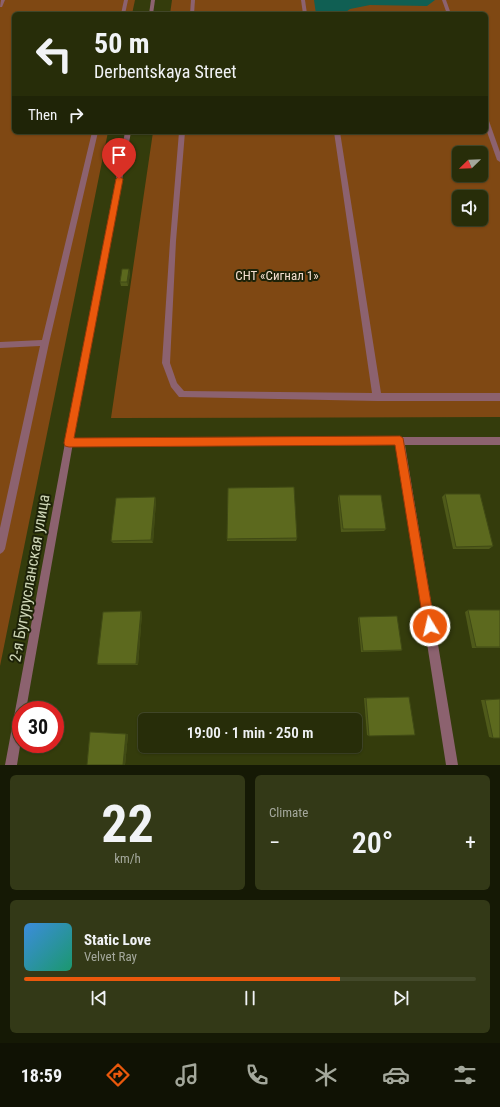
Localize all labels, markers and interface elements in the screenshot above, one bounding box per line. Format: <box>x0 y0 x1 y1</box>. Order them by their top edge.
text: 50 m <box>94 27 150 60</box>
icon: left <box>28 28 80 80</box>
text: Derbentskaya Street <box>94 61 237 82</box>
icon: right <box>65 104 87 126</box>
text: Then <box>28 106 57 124</box>
pin <box>102 138 136 179</box>
icon: arrive <box>108 144 130 166</box>
north arrow <box>452 146 488 182</box>
map controls <box>452 146 488 226</box>
button: sound <box>452 190 488 226</box>
park label: СНТ «Сигнал 1» <box>235 268 319 283</box>
street label: 2-я Бугурусланская улица <box>5 493 54 663</box>
position arrow <box>409 605 451 647</box>
speed limit sign: 30 <box>12 701 64 753</box>
text: 19:00 · 1 min · 250 m <box>187 724 313 742</box>
text: 22 <box>101 794 154 855</box>
text: Climate <box>269 805 308 820</box>
text: 20° <box>352 825 393 860</box>
text: − <box>269 830 280 855</box>
text: + <box>465 830 476 855</box>
text: km/h <box>114 851 141 866</box>
text: Static Love <box>84 931 151 949</box>
text: Velvet Ray <box>84 949 137 964</box>
icon: previous <box>88 987 110 1009</box>
icon: pause <box>239 987 261 1009</box>
icon: next <box>390 987 412 1009</box>
icon: directions <box>104 1061 132 1089</box>
icon: music <box>173 1061 201 1089</box>
icon: phone <box>243 1061 271 1089</box>
icon: climate <box>312 1061 340 1089</box>
icon: car <box>382 1061 410 1089</box>
icon: filters <box>451 1061 479 1089</box>
text: 18:59 <box>21 1065 62 1086</box>

